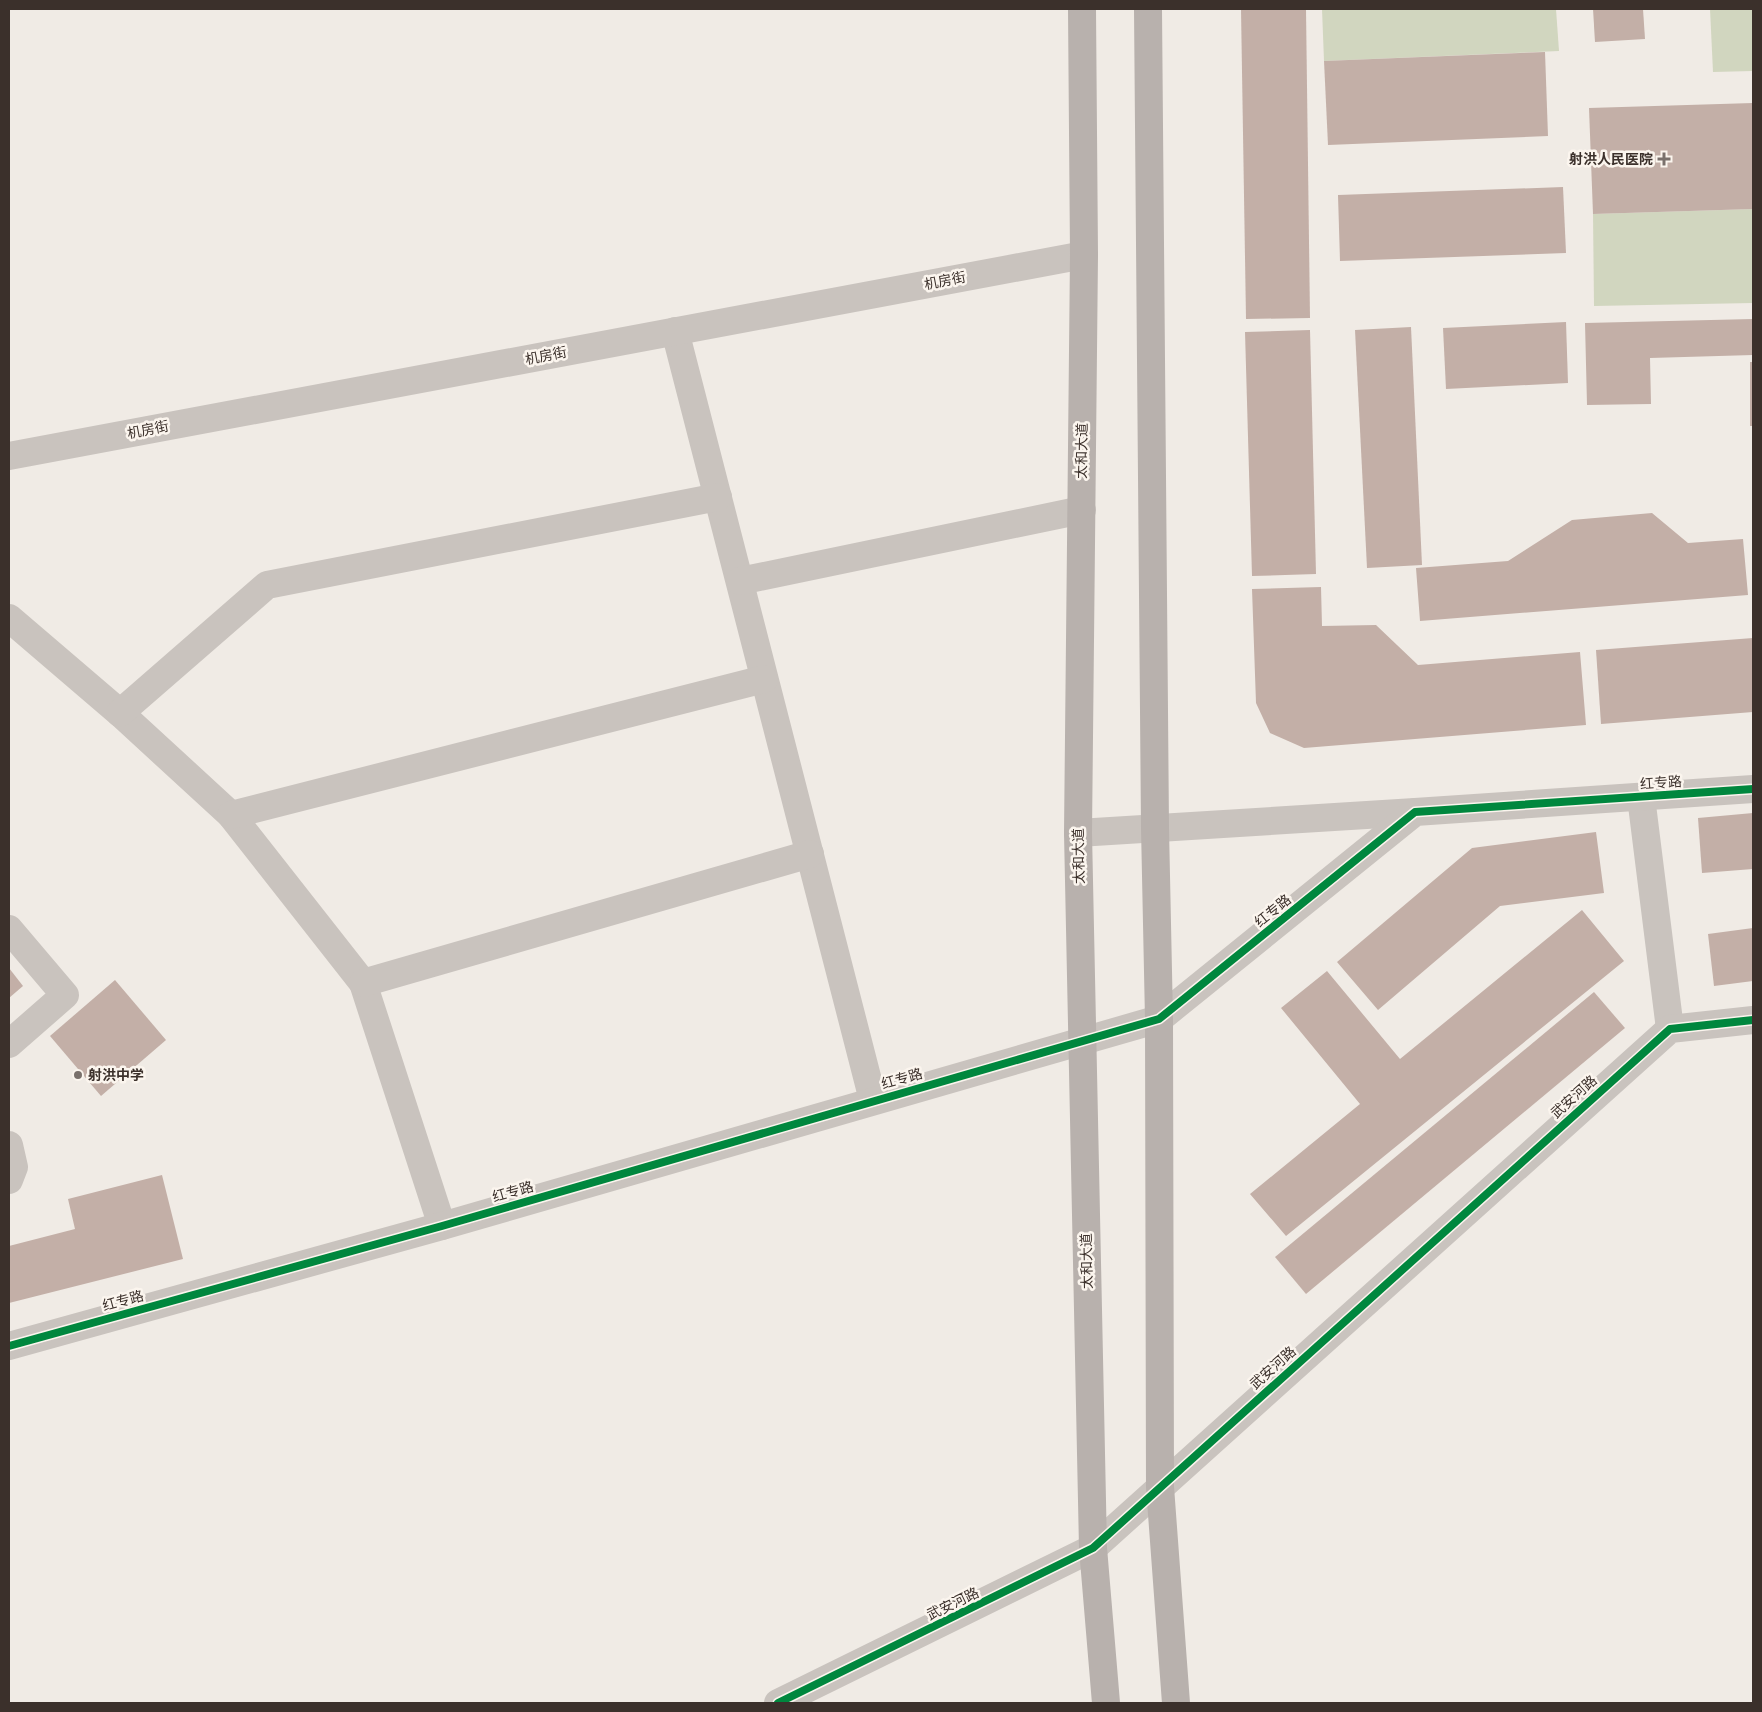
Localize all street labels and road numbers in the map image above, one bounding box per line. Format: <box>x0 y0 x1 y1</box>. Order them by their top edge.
street label: 机房街 <box>923 269 967 293</box>
street label: 机房街 <box>524 344 568 368</box>
street label: 机房街 <box>126 418 170 442</box>
street label: 太和大道 <box>1073 423 1091 479</box>
street label: 红专路 <box>1639 773 1683 793</box>
street label: 太和大道 <box>1070 828 1088 884</box>
street label: 红专路 <box>1251 891 1295 931</box>
street label: 红专路 <box>879 1065 925 1093</box>
street label: 武安河路 <box>1548 1072 1600 1122</box>
street label: 红专路 <box>490 1178 536 1206</box>
street label: 太和大道 <box>1078 1233 1096 1289</box>
street label: 红专路 <box>101 1287 145 1315</box>
street label: 武安河路 <box>1247 1343 1299 1393</box>
street label: 武安河路 <box>924 1584 982 1624</box>

